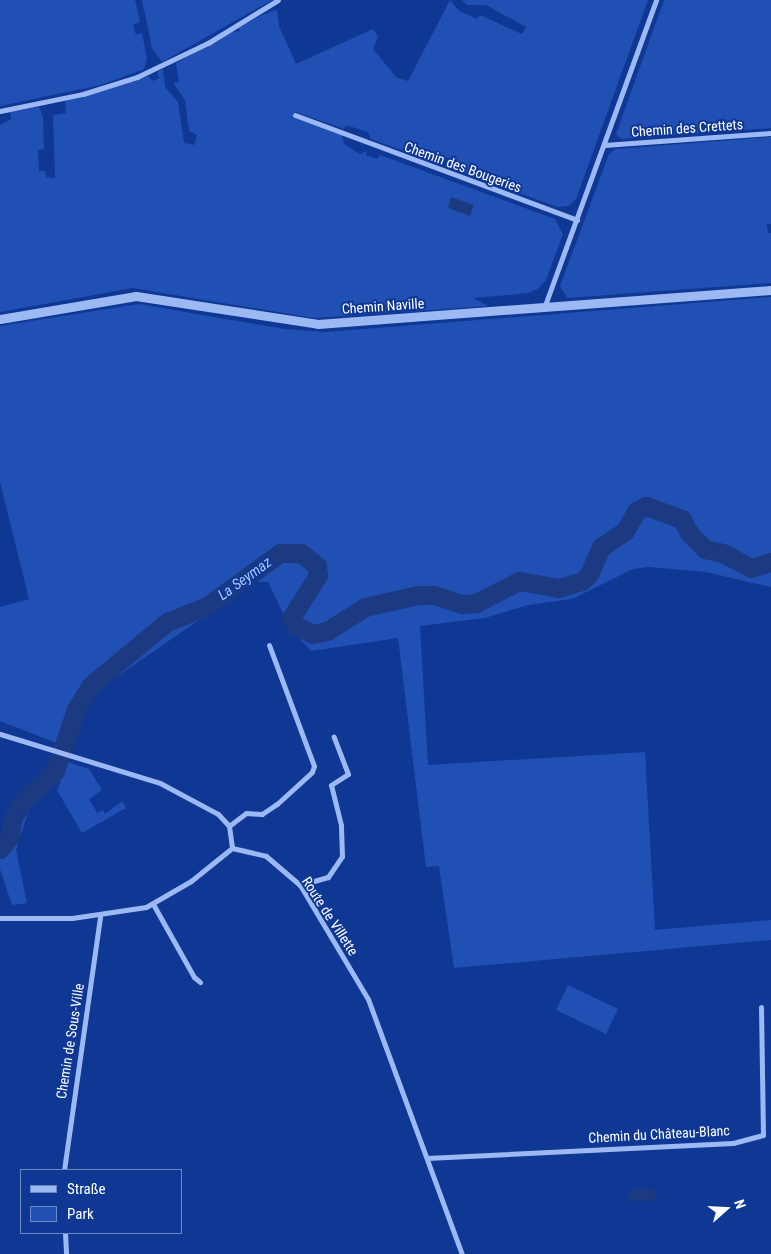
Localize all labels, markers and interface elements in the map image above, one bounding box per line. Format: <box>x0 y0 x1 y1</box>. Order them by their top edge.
street label: Chemin des Crettets <box>630 116 744 140</box>
street label: Chemin des Bougeries <box>402 138 524 196</box>
street label: Chemin Naville <box>341 295 425 317</box>
water label: La Seymaz <box>215 554 275 604</box>
street label: Route de Villette <box>298 873 362 959</box>
street label: Chemin de Sous-Ville <box>53 982 87 1100</box>
street label: Chemin du Château-Blanc <box>588 1122 730 1146</box>
legend <box>20 1169 182 1234</box>
text: Straße <box>67 1180 106 1198</box>
north arrow <box>701 1184 751 1234</box>
text: N <box>731 1197 749 1211</box>
text: Park <box>67 1205 94 1223</box>

